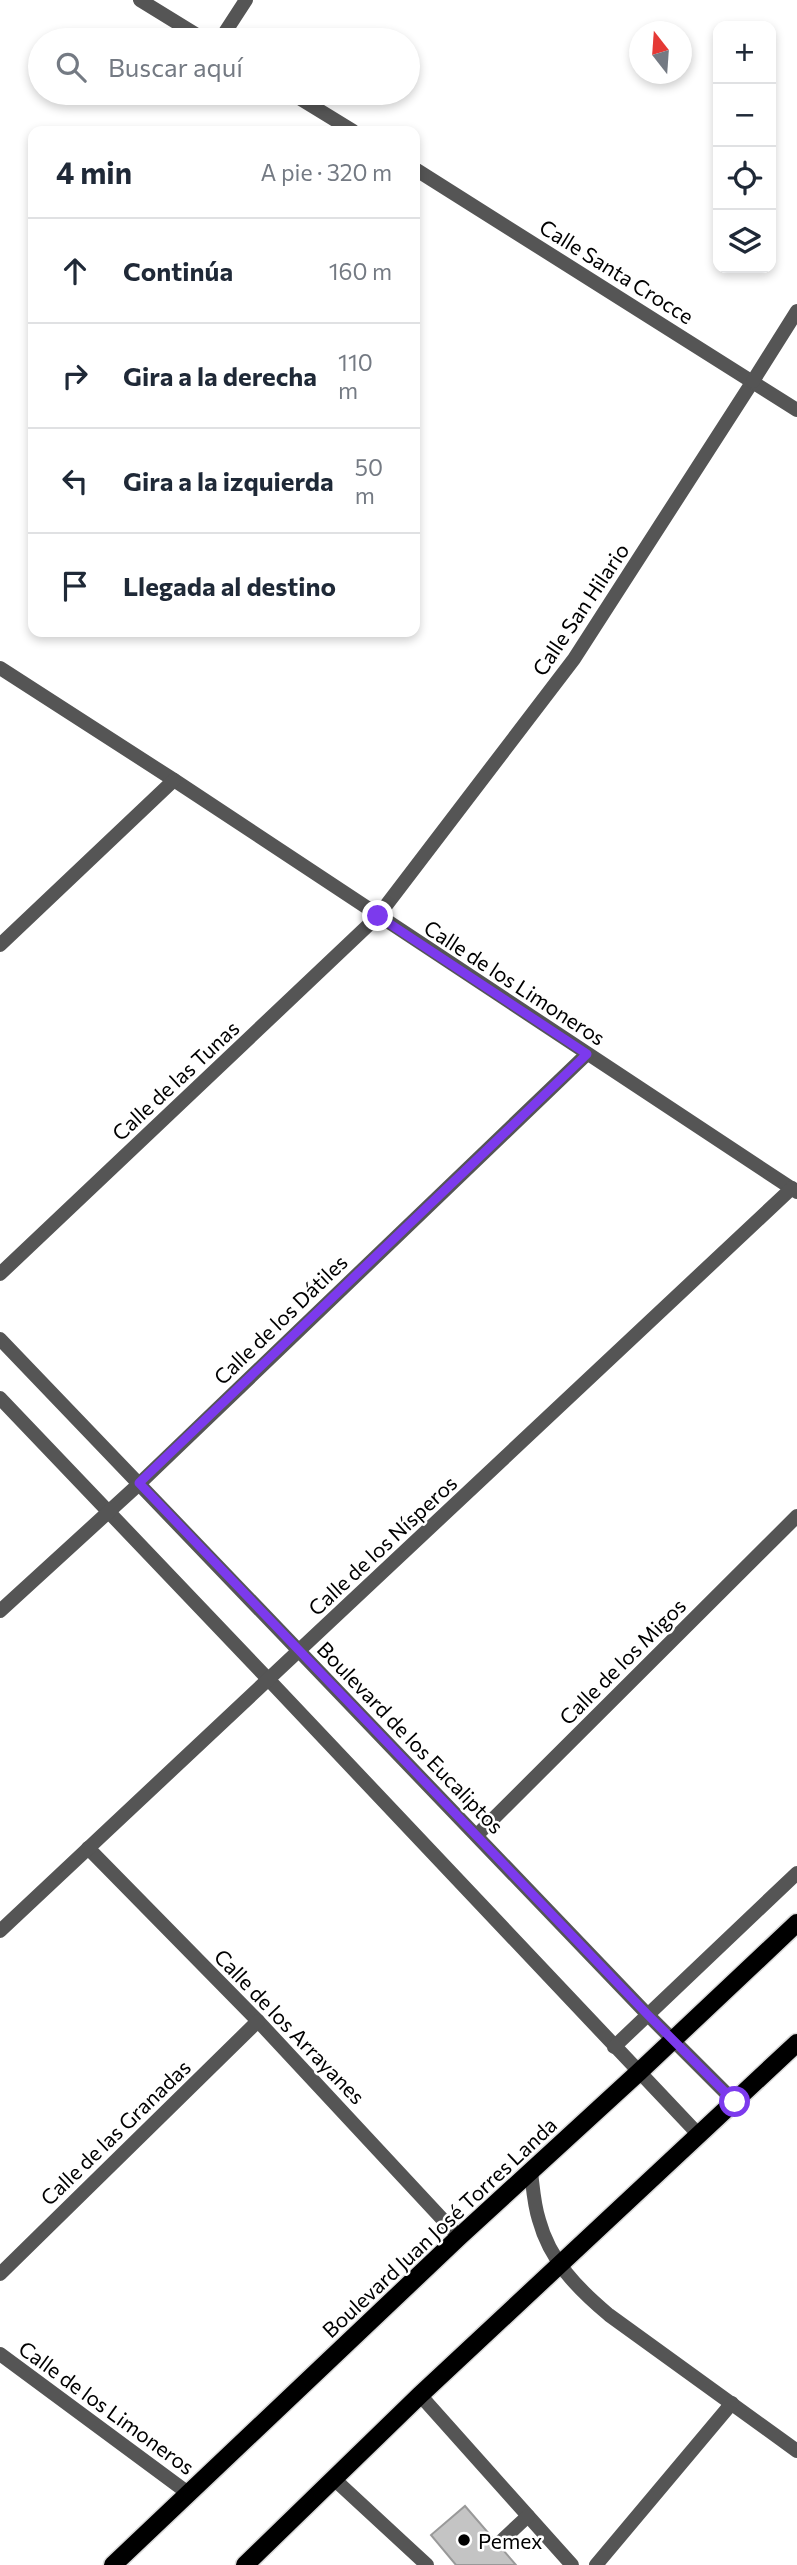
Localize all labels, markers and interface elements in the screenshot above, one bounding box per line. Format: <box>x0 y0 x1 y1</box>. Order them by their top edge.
north arrow <box>629 21 692 84</box>
map controls <box>713 21 776 273</box>
button: + <box>713 21 776 84</box>
search box <box>28 28 420 105</box>
icon: search <box>52 48 90 86</box>
text: Buscar aquí <box>108 51 243 82</box>
button: − <box>713 84 776 147</box>
button: locate <box>713 147 776 210</box>
text: 4 min <box>56 153 132 190</box>
text: A pie · 320 m <box>261 158 392 186</box>
button: layers <box>713 210 776 273</box>
street label: Calle Santa Crocce <box>535 214 699 328</box>
icon: ahead <box>56 252 94 290</box>
text: Continúa <box>123 255 233 286</box>
text: 160 m <box>329 257 392 285</box>
text: 110 m <box>338 348 373 404</box>
icon: right <box>56 357 94 395</box>
text: Gira a la derecha <box>123 360 317 391</box>
text: 50 m <box>355 453 383 509</box>
icon: left <box>56 462 94 500</box>
text: Gira a la izquierda <box>123 465 334 496</box>
street label: Calle San Hilario <box>527 538 633 680</box>
icon: arrive <box>56 567 94 605</box>
text: Llegada al destino <box>123 570 336 601</box>
route end <box>362 900 393 931</box>
street label: Calle de los Limoneros <box>420 914 610 1050</box>
street label: Calle de las Tunas <box>106 1015 244 1145</box>
street label: Calle de los Dátiles <box>208 1249 352 1389</box>
street label: Calle de los Nísperos <box>303 1470 461 1620</box>
street label: Calle de los Migos <box>554 1593 690 1729</box>
street label: Boulevard de los Eucaliptos <box>313 1636 509 1838</box>
street label: Calle de los Arrayanes <box>210 1943 370 2109</box>
street label: Calle de las Granadas <box>35 2054 195 2210</box>
route start <box>719 2086 750 2117</box>
street label: Boulevard Juan José Torres Landa <box>317 2112 561 2342</box>
street label: Calle de los Limoneros <box>14 2335 200 2479</box>
place label: Pemex <box>478 2528 542 2553</box>
marker: Pemex <box>456 2532 472 2548</box>

